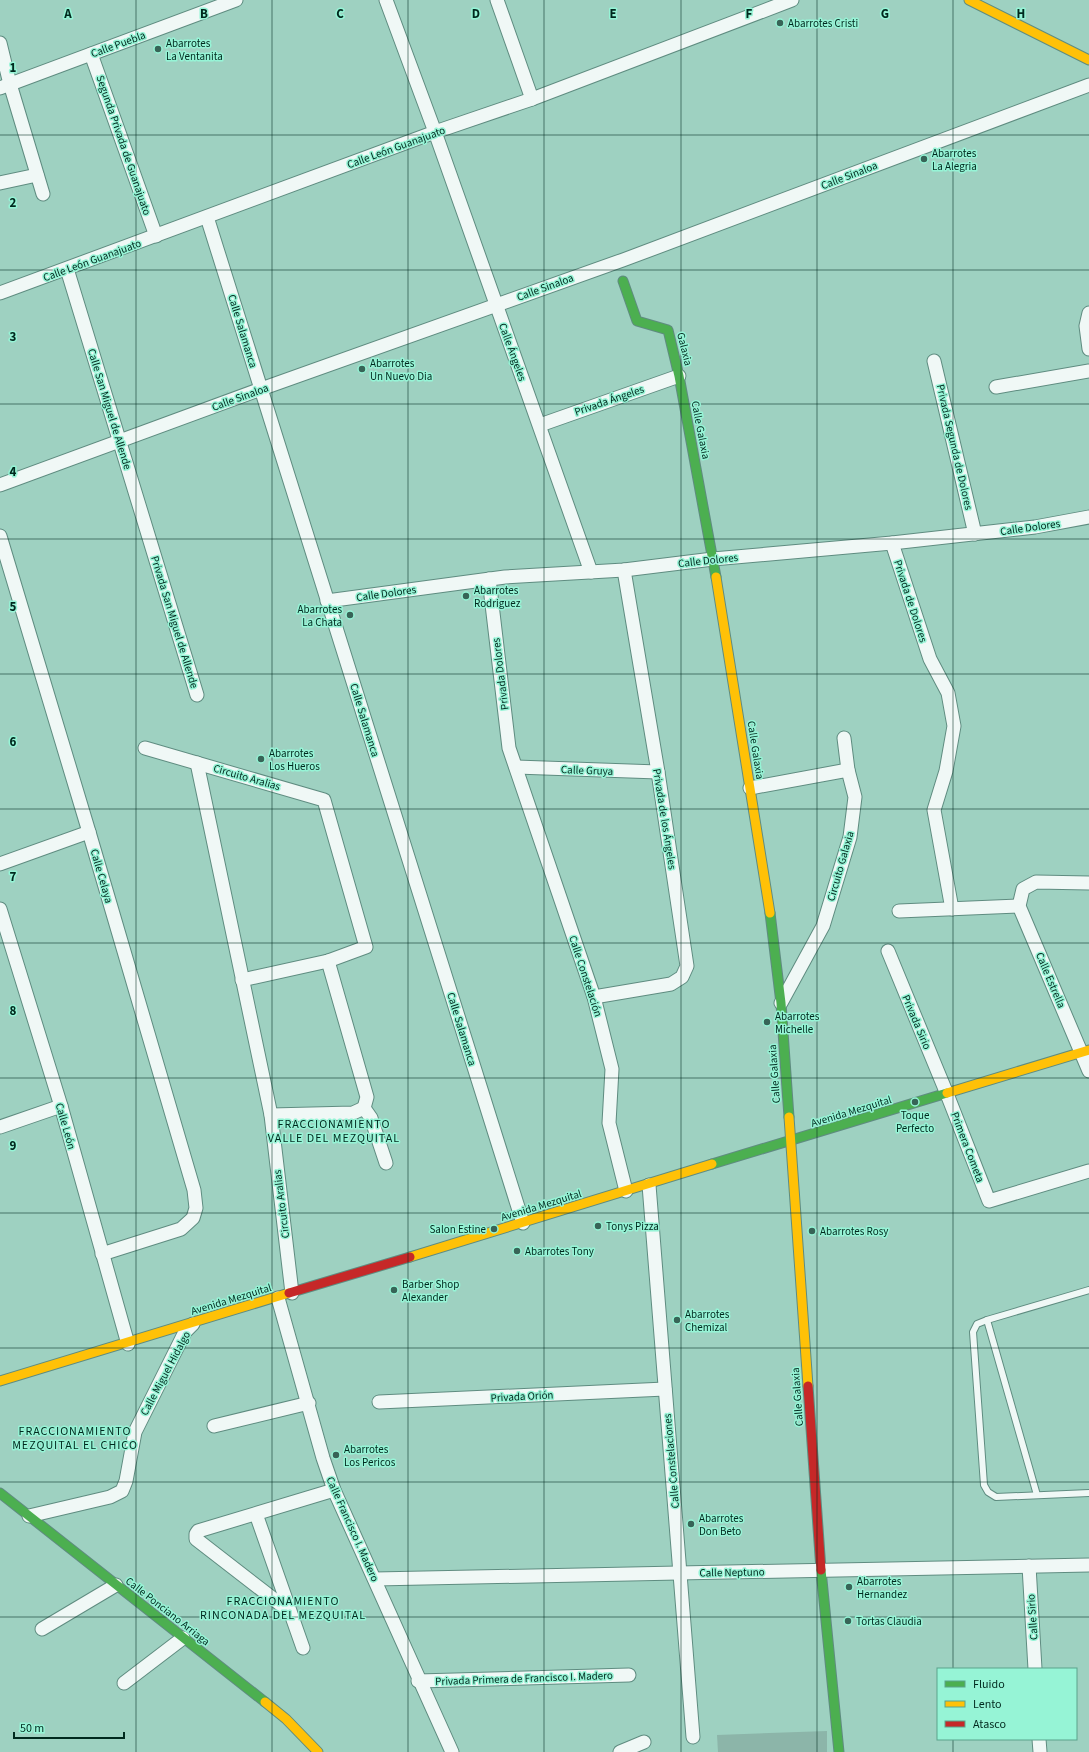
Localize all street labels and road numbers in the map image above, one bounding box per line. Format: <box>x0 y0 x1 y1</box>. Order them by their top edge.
street label: Calle Puebla <box>89 28 148 61</box>
street label: Segunda Privada de Guanajuato <box>93 73 155 217</box>
street label: Calle León Guanajuato <box>345 123 447 172</box>
street label: Calle Sinaloa <box>819 158 880 193</box>
street label: Calle León Guanajuato <box>41 236 143 285</box>
street label: Calle Sinaloa <box>515 270 576 305</box>
street label: Calle Salamanca <box>224 293 261 370</box>
street label: Calle Ángeles <box>495 321 530 384</box>
street label: Galaxia <box>673 331 696 367</box>
street label: Calle San Miguel de Allende <box>84 347 135 472</box>
street label: Calle Sinaloa <box>210 380 271 415</box>
street label: Privada Ángeles <box>572 381 646 419</box>
street label: Privada Segunda de Dolores <box>933 383 976 512</box>
street label: Calle Galaxia <box>688 400 713 460</box>
street label: Calle Dolores <box>999 516 1061 539</box>
street label: Calle Dolores <box>677 550 739 571</box>
street label: Privada San Miguel de Allende <box>147 554 202 691</box>
street label: Privada de Dolores <box>890 558 931 645</box>
street label: Calle Dolores <box>355 582 417 605</box>
street label: Privada Dolores <box>489 637 512 711</box>
street label: Calle Salamanca <box>346 682 383 759</box>
street label: Calle Galaxia <box>743 720 768 780</box>
street label: Circuito Aralias <box>212 761 282 794</box>
street label: Calle Gruya <box>561 762 613 779</box>
street label: Privada de los Ángeles <box>649 767 680 871</box>
street label: Circuito Galaxia <box>823 829 858 903</box>
street label: Calle Celaya <box>87 847 116 905</box>
street label: Calle Constelación <box>565 933 606 1019</box>
street label: Calle Estrella <box>1032 950 1069 1010</box>
street label: Calle Salamanca <box>443 991 480 1068</box>
street label: Privada Sirio <box>898 993 935 1052</box>
street label: Calle Galaxia <box>765 1044 784 1104</box>
street label: Avenida Mezquital <box>809 1092 894 1131</box>
street label: Calle León <box>52 1101 79 1151</box>
street label: Primera Cometa <box>947 1110 988 1185</box>
street label: Circuito Aralias <box>270 1168 293 1239</box>
street label: Avenida Mezquital <box>499 1186 584 1225</box>
street label: Avenida Mezquital <box>189 1280 274 1319</box>
street label: Calle Miguel Hidalgo <box>137 1328 194 1418</box>
street label: Calle Galaxia <box>788 1367 807 1427</box>
street label: Privada Orión <box>490 1387 554 1406</box>
street label: Calle Constelaciones <box>660 1413 683 1509</box>
street label: Calle Francisco I. Madero <box>323 1474 382 1584</box>
street label: Calle Neptuno <box>699 1564 765 1581</box>
street label: Calle Ponciano Arriaga <box>122 1574 213 1649</box>
street label: Calle Sirio <box>1023 1593 1042 1641</box>
street label: Privada Primera de Francisco I. Madero <box>435 1668 613 1689</box>

